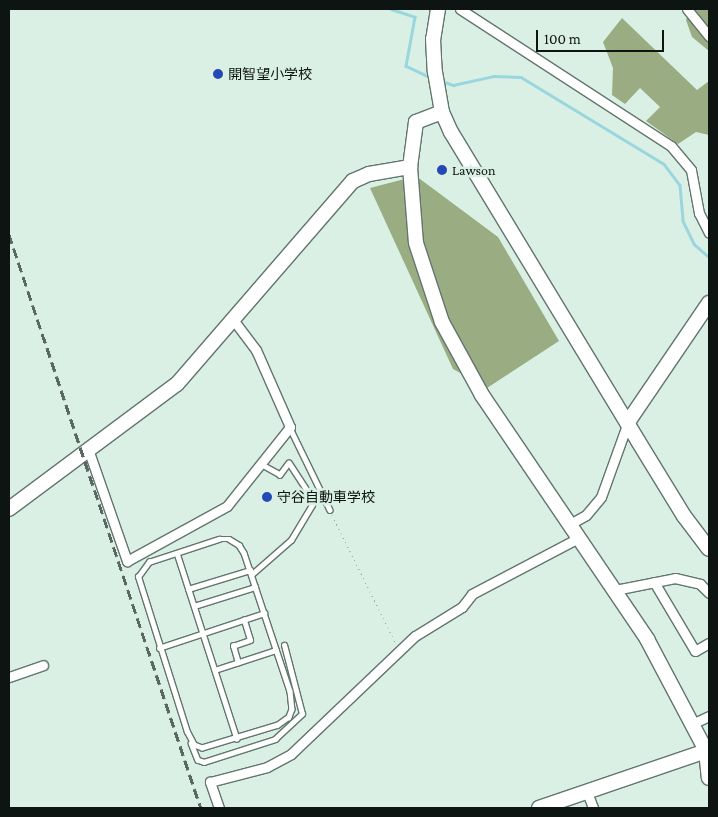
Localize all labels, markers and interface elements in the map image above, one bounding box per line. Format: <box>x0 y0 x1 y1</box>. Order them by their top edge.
scale bar <box>538 20 666 52</box>
text: 100 m <box>544 31 581 47</box>
place label: 開智望小学校 <box>228 66 312 82</box>
marker: 開智望小学校 <box>212 68 224 80</box>
place label: Lawson <box>452 162 496 178</box>
marker: Lawson <box>436 164 448 176</box>
place label: 守谷自動車学校 <box>277 489 375 505</box>
marker: 守谷自動車学校 <box>261 491 273 503</box>

